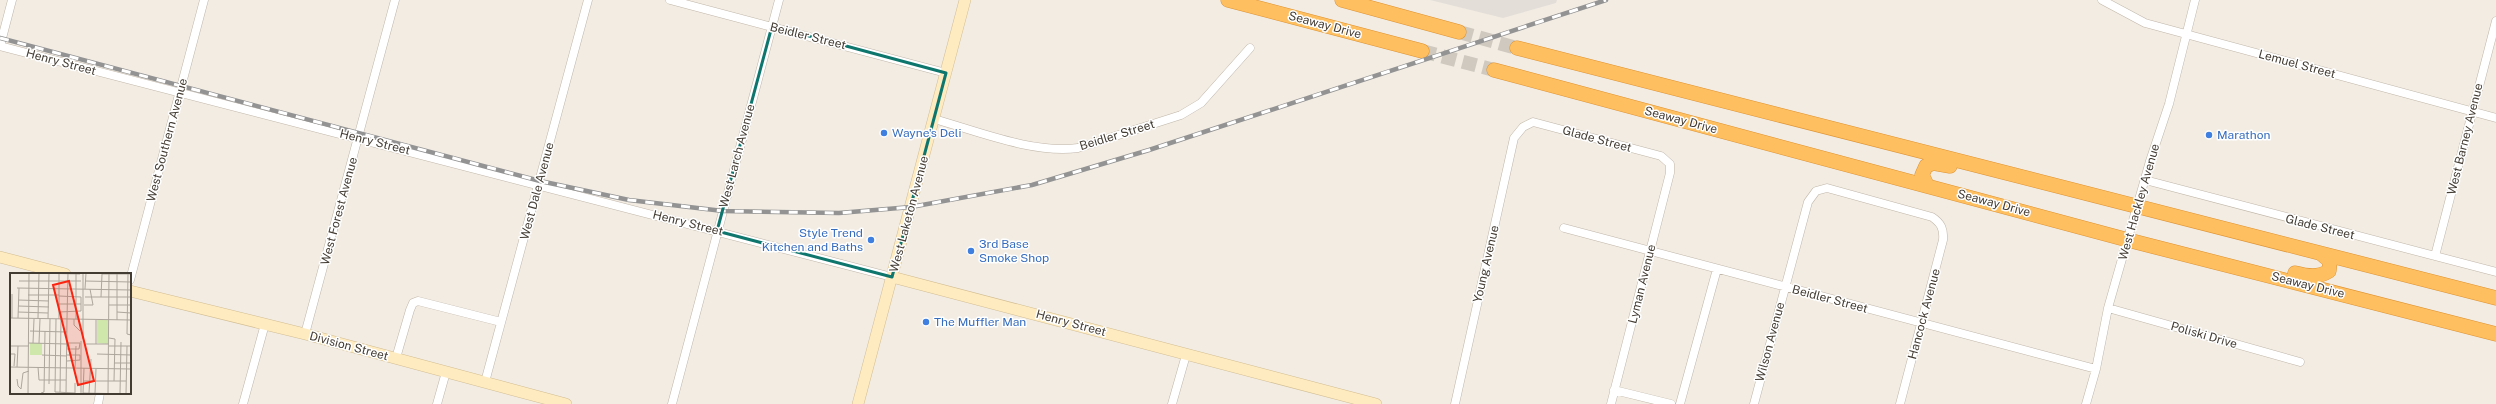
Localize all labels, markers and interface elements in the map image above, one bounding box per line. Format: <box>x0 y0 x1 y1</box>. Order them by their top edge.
street label: Seaway Drive <box>1287 9 1363 42</box>
street label: Beidler Street <box>769 20 848 52</box>
street label: Henry Street <box>24 46 98 78</box>
street label: Lemuel Street <box>2257 47 2337 81</box>
street label: West Southern Avenue <box>144 77 190 203</box>
street label: West Barney Avenue <box>2444 81 2486 196</box>
street label: West Larch Avenue <box>716 102 758 209</box>
street label: Seaway Drive <box>1643 104 1719 137</box>
street label: Beidler Street <box>1078 117 1157 153</box>
street label: Glade Street <box>1561 123 1633 155</box>
street label: Henry Street <box>338 126 412 158</box>
place label: Wayne's Deli <box>892 126 961 140</box>
marker: Wayne's Deli <box>879 128 889 138</box>
place label: Marathon <box>2217 128 2270 142</box>
marker: Marathon <box>2204 130 2214 140</box>
street label: West Dale Avenue <box>517 141 557 241</box>
street label: West Hackley Avenue <box>2116 142 2162 262</box>
street label: West Laketon Avenue <box>887 154 931 274</box>
street label: West Forest Avenue <box>318 155 360 266</box>
street label: Seaway Drive <box>1956 187 2032 220</box>
street label: Henry Street <box>651 207 725 239</box>
street label: Glade Street <box>2284 212 2356 242</box>
street label: Young Avenue <box>1470 224 1502 304</box>
place label: Style Trend Kitchen and Baths <box>762 226 863 254</box>
marker: Style Trend Kitchen and Baths <box>866 235 876 245</box>
place label: 3rd Base Smoke Shop <box>979 237 1049 265</box>
street label: Lyman Avenue <box>1625 243 1659 325</box>
marker: 3rd Base Smoke Shop <box>966 246 976 256</box>
street label: Hancock Avenue <box>1905 267 1943 361</box>
street label: Seaway Drive <box>2270 269 2346 301</box>
inset map <box>10 273 131 394</box>
street label: Beidler Street <box>1791 282 1870 316</box>
street label: Wilson Avenue <box>1753 300 1787 383</box>
street label: Henry Street <box>1034 307 1108 339</box>
place label: The Muffler Man <box>934 315 1026 329</box>
marker: The Muffler Man <box>921 317 931 327</box>
street label: Poliski Drive <box>2169 319 2239 351</box>
street label: Division Street <box>308 329 390 363</box>

